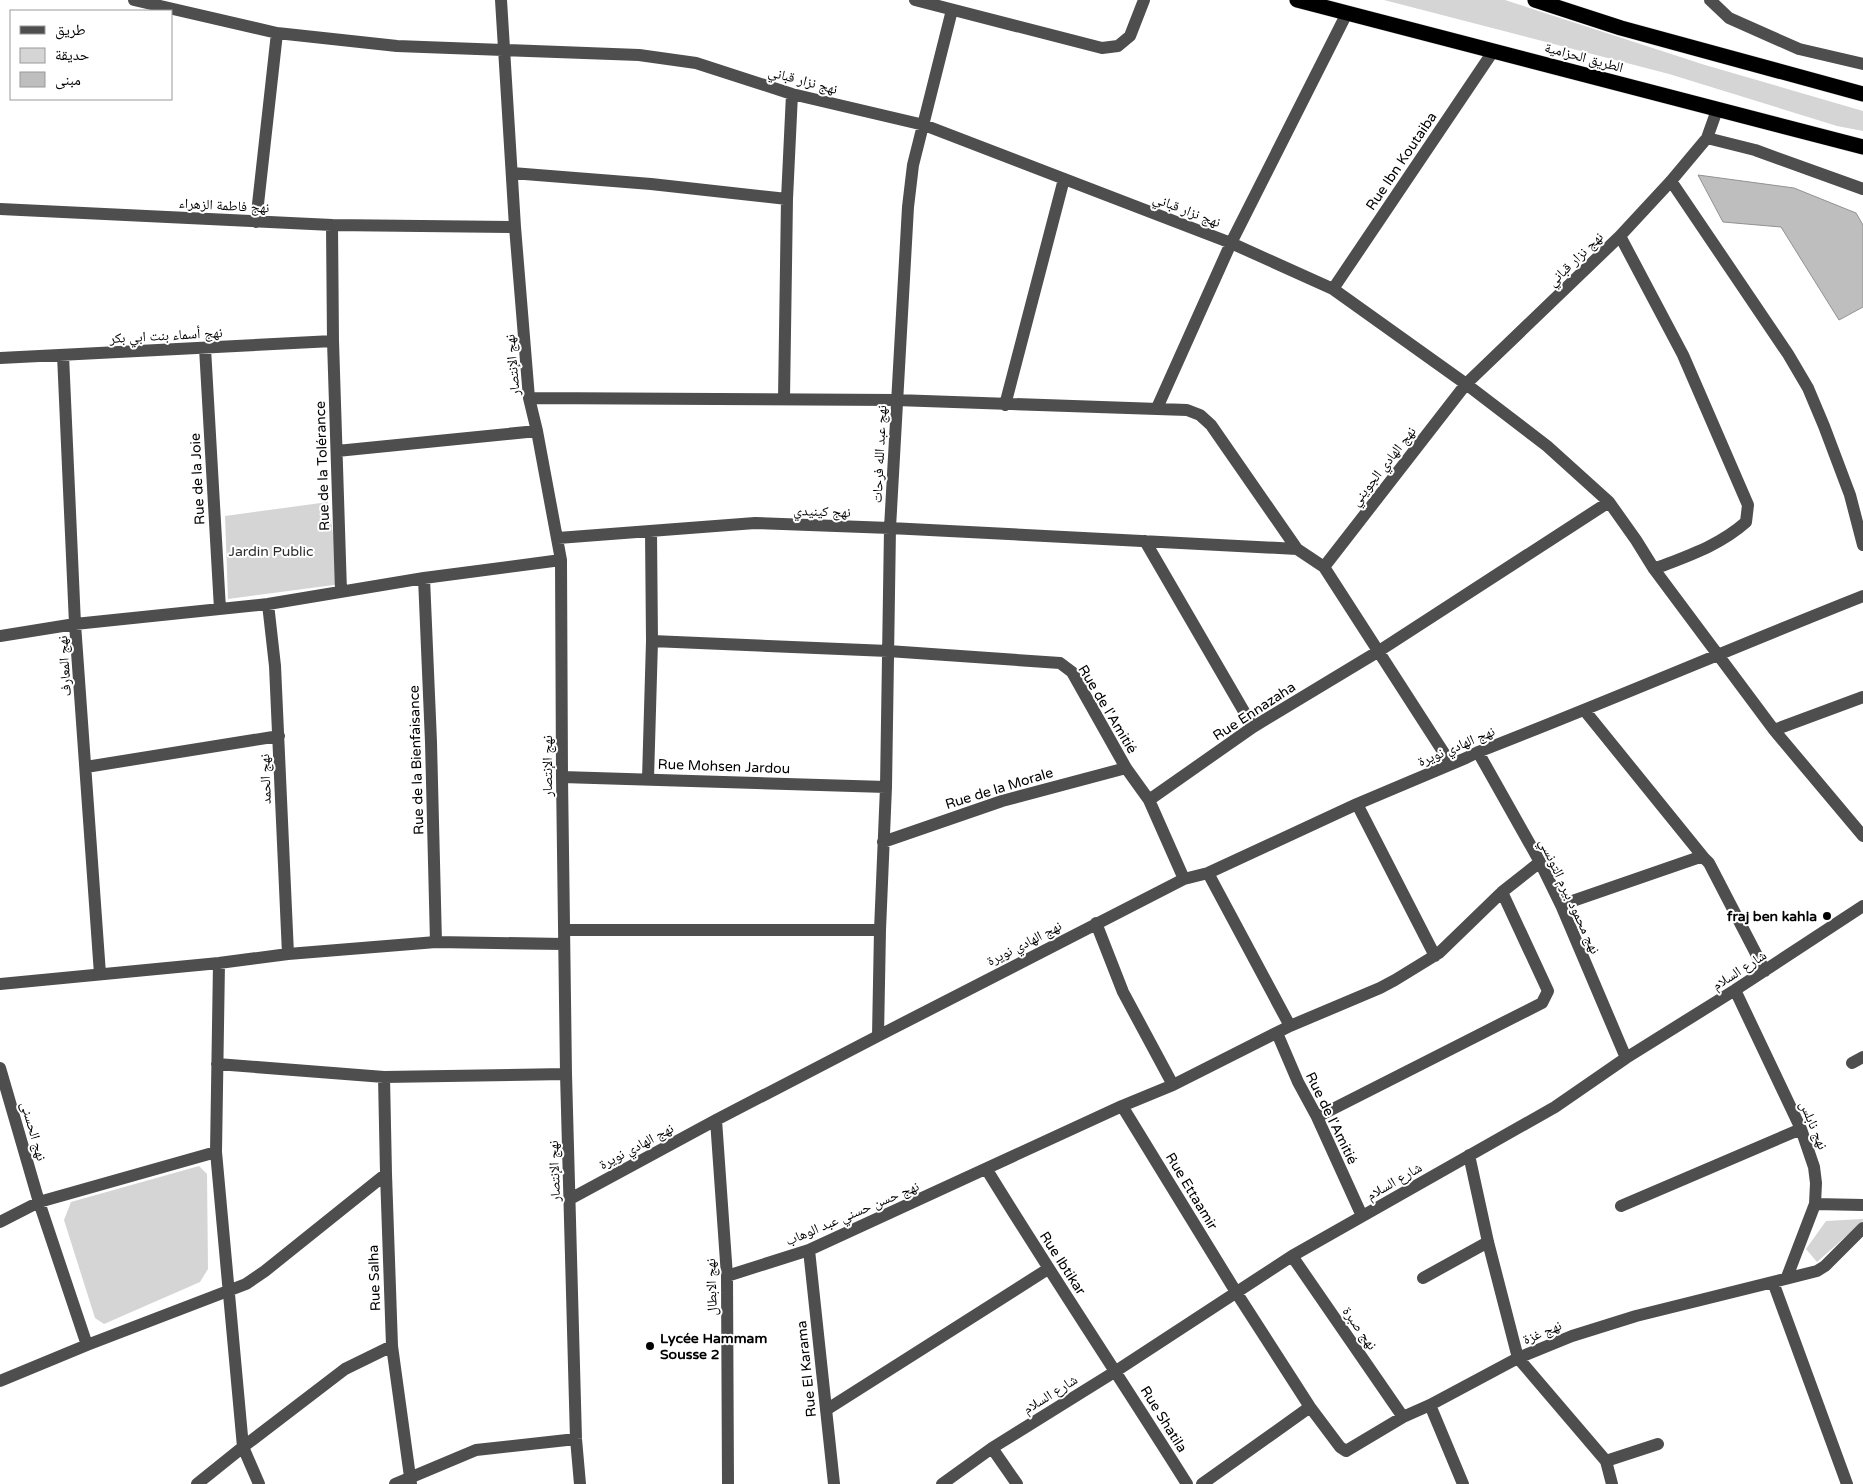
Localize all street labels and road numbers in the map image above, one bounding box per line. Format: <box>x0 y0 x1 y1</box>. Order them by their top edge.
street label: الطريق الحزامية <box>1543 39 1625 77</box>
street label: نهج نزار قباني <box>766 63 840 100</box>
street label: Rue Ibn Koutaiba <box>1362 109 1441 214</box>
street label: نهج نزار قباني <box>1150 190 1223 234</box>
street label: نهج فاطمة الزهراء <box>178 195 270 217</box>
street label: نهج نزار قباني <box>1544 228 1609 292</box>
street label: نهج أسماء بنت ابي بكر <box>108 324 223 350</box>
street label: نهج الإنتصار <box>501 333 525 397</box>
street label: Rue de la Tolérance <box>312 401 333 531</box>
street label: نهج عبد الله فرحات <box>868 404 892 503</box>
street label: نهج الهادي الجويني <box>1347 423 1422 511</box>
street label: Rue de la Joie <box>187 433 208 525</box>
street label: نهج كينيدي <box>793 502 851 524</box>
street label: نهج المعارف <box>54 635 76 697</box>
street label: Rue de l'Amitié <box>1074 662 1141 757</box>
street label: Rue Ennazaha <box>1210 678 1299 744</box>
street label: Rue de la Bienfaisance <box>405 685 428 835</box>
street label: نهج الهادي نويرة <box>1415 723 1498 773</box>
street label: نهج الإنتصار <box>539 735 557 798</box>
street label: نهج الحمد <box>256 753 276 804</box>
street label: Rue Mohsen Jardou <box>657 756 791 777</box>
street label: Rue de la Morale <box>943 764 1055 813</box>
street label: نهج محمود بيرم التونسي <box>1533 836 1604 958</box>
street label: نهج الهادي نويرة <box>984 917 1066 972</box>
street label: شارع السلام <box>1709 947 1770 995</box>
street label: Rue de l'Amitié <box>1302 1069 1361 1167</box>
street label: نهج نابلس <box>1795 1098 1831 1153</box>
street label: نهج الحسنى <box>16 1100 50 1163</box>
street label: نهج الهادي نويرة <box>596 1120 678 1175</box>
street label: نهج الإنتصار <box>545 1140 565 1203</box>
street label: Rue Ettaamir <box>1162 1150 1222 1233</box>
street label: شارع السلام <box>1363 1159 1426 1205</box>
street label: نهج حسن حسني عبد الوهاب <box>783 1178 923 1252</box>
street label: Rue Ibtikar <box>1036 1228 1090 1299</box>
street label: Rue Salha <box>365 1244 384 1311</box>
street label: نهج الابطال <box>702 1258 722 1316</box>
street label: نهج صبرة <box>1338 1304 1381 1354</box>
street label: نهج غزة <box>1520 1317 1565 1349</box>
street label: Rue El Karama <box>793 1320 820 1418</box>
street label: شارع السلام <box>1020 1371 1081 1419</box>
street label: Rue Shatila <box>1136 1383 1191 1456</box>

